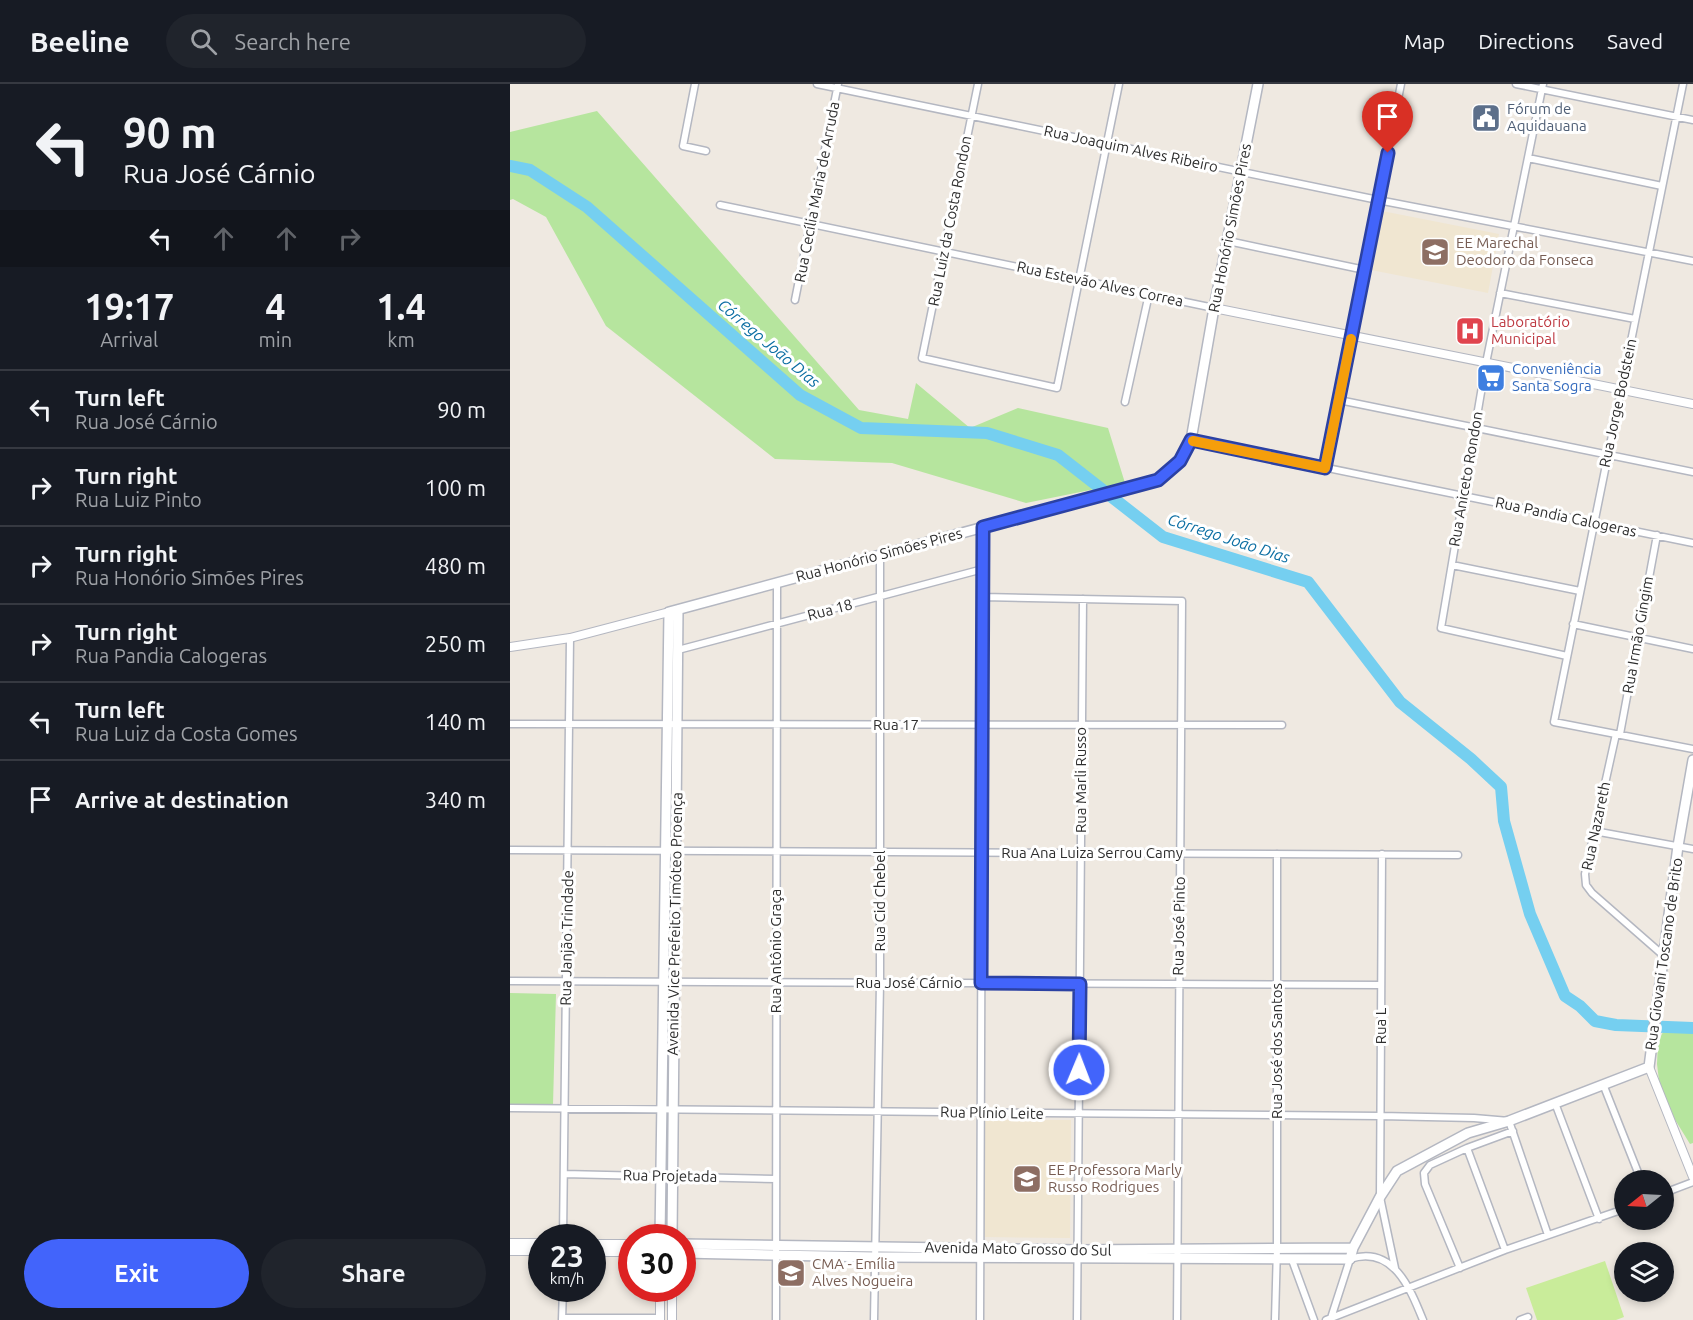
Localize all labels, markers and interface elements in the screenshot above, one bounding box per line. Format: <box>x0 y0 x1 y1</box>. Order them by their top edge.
search box <box>166 14 586 68</box>
icon: search <box>187 25 220 58</box>
text: Beeline <box>30 26 130 57</box>
text: Search here <box>235 29 351 54</box>
text: Map <box>1404 29 1445 53</box>
text: Directions <box>1478 29 1574 53</box>
text: Saved <box>1607 29 1663 53</box>
pin <box>1362 91 1413 153</box>
street label: Rua Cecília Maria de Arruda <box>791 100 842 284</box>
icon: arrive <box>1371 100 1404 133</box>
place label: Fórum de Aquidauana <box>1507 100 1587 134</box>
public building icon: Fórum de Aquidauana <box>1470 102 1502 134</box>
icon: left <box>24 108 102 186</box>
text: 90 m <box>123 109 217 156</box>
street label: Rua Joaquim Alves Ribeiro <box>1042 122 1220 175</box>
street label: Rua Luiz da Costa Rondon <box>925 134 974 308</box>
street label: Rua Honório Simões Pires <box>1205 142 1254 314</box>
text: Rua José Cárnio <box>123 158 316 188</box>
icon: left <box>144 222 177 255</box>
icon: ahead <box>207 222 240 255</box>
icon: ahead <box>270 222 303 255</box>
icon: right <box>333 222 366 255</box>
place label: EE Marechal Deodoro da Fonseca <box>1456 234 1594 268</box>
school or university icon: EE Marechal Deodoro da Fonseca <box>1419 236 1451 268</box>
street label: Rua Estevão Alves Correa <box>1015 258 1185 309</box>
text: 19:17 <box>84 286 174 327</box>
text: 4 <box>265 286 285 327</box>
text: 1.4 <box>376 286 426 327</box>
water label: Córrego João Dias <box>714 295 824 391</box>
place label: Laboratório Municipal <box>1491 313 1570 347</box>
hospital icon: Laboratório Municipal <box>1454 315 1486 347</box>
text: Arrival <box>100 328 158 351</box>
text: min <box>259 328 292 351</box>
text: km <box>387 328 415 351</box>
street label: Rua Jorge Bodstein <box>1596 337 1639 469</box>
place label: Conveniência Santa Sogra <box>1512 360 1601 394</box>
supermarket icon: Conveniência Santa Sogra <box>1475 362 1507 394</box>
text: Turn left <box>75 385 165 410</box>
icon: left <box>24 393 57 426</box>
text: 90 m <box>437 397 486 422</box>
text: Rua José Cárnio <box>75 410 218 433</box>
street label: Rua Aniceto Rondon <box>1445 410 1486 548</box>
text: Turn right <box>75 463 177 488</box>
icon: right <box>24 471 57 504</box>
text: 100 m <box>425 475 486 500</box>
text: Rua Luiz Pinto <box>75 488 202 511</box>
street label: Rua Pandia Calogeras <box>1494 493 1638 540</box>
water label: Córrego João Dias <box>1166 510 1293 566</box>
street label: Rua Honório Simões Pires <box>794 524 964 585</box>
text: Turn right <box>75 541 177 566</box>
icon: right <box>24 549 57 582</box>
text: 480 m <box>425 553 486 578</box>
text: Rua Honório Simões Pires <box>75 566 304 589</box>
street label: Rua Irmão Gingim <box>1619 575 1656 695</box>
street label: Rua 18 <box>805 595 854 624</box>
text: Turn right <box>75 619 177 644</box>
icon: right <box>24 627 57 660</box>
text: 250 m <box>425 631 486 656</box>
text: Rua Pandia Calogeras <box>75 644 267 667</box>
text: Turn left <box>75 697 165 722</box>
icon: left <box>24 705 57 738</box>
text: 140 m <box>425 709 486 734</box>
street label: Rua 17 <box>873 716 919 733</box>
text: Rua Luiz da Costa Gomes <box>75 722 298 745</box>
street label: Rua Marli Russo <box>1072 727 1089 833</box>
street label: Rua Nazareth <box>1578 780 1613 872</box>
icon: arrive <box>24 783 57 816</box>
text: Arrive at destination <box>75 787 289 812</box>
text: 340 m <box>425 787 486 812</box>
street label: Avenida Vice Prefeito Timóteo Proença <box>664 792 685 1056</box>
street label: Rua Ana Luiza Serrou Camy <box>1001 844 1183 861</box>
street label: Rua Cid Chebel <box>871 850 888 952</box>
street label: Rua Giovani Toscano de Brito <box>1642 857 1685 1051</box>
street label: Rua Janjão Trindade <box>557 870 576 1006</box>
street label: Rua José Pinto <box>1169 876 1188 976</box>
street label: Rua Antônio Graça <box>767 889 784 1013</box>
street label: Rua José Cárnio <box>855 974 963 991</box>
street label: Rua José dos Santos <box>1268 983 1285 1119</box>
street label: Rua L <box>1372 1007 1389 1044</box>
position arrow <box>1047 1038 1111 1102</box>
street label: Rua Plínio Leite <box>940 1103 1044 1122</box>
place label: EE Professora Marly Russo Rodrigues <box>1048 1161 1182 1195</box>
school or university icon: EE Professora Marly Russo Rodrigues <box>1011 1163 1043 1195</box>
street label: Rua Projetada <box>623 1166 717 1185</box>
north arrow <box>1614 1170 1674 1230</box>
map controls <box>1614 1170 1674 1302</box>
speed limit sign: 30 <box>618 1224 696 1302</box>
street label: Avenida Mato Grosso do Sul <box>924 1238 1112 1259</box>
button: Exit <box>24 1239 249 1308</box>
button: Share <box>261 1239 486 1308</box>
text: 23 <box>550 1239 584 1273</box>
button: layers <box>1614 1242 1674 1302</box>
place label: CMA - Emília Alves Nogueira <box>812 1255 913 1289</box>
school or university icon: CMA - Emília Alves Nogueira <box>775 1257 807 1289</box>
text: km/h <box>550 1270 584 1287</box>

